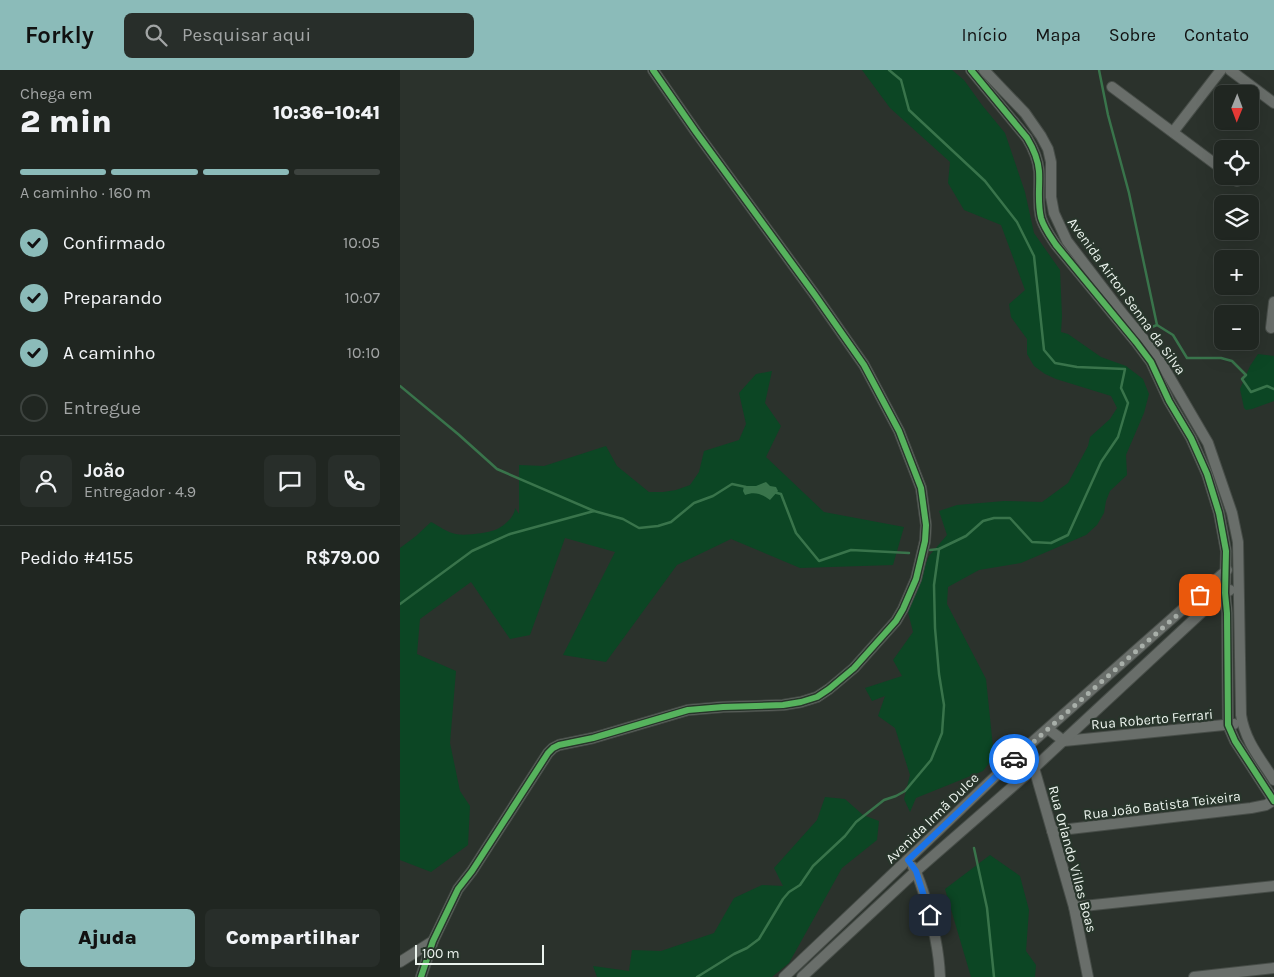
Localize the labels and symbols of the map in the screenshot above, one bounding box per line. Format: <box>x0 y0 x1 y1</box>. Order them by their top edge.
north arrow <box>1214 85 1259 130</box>
street label: Avenida Airton Senna da Silva <box>1064 214 1189 378</box>
pin <box>1179 574 1221 616</box>
street label: Rua Roberto Ferrari <box>1090 706 1214 733</box>
courier <box>989 734 1039 784</box>
street label: Avenida Irmã Dulce <box>882 769 983 867</box>
street label: Rua Orlando Villas Boas <box>1045 784 1100 934</box>
street label: Rua João Batista Teixeira <box>1083 787 1242 824</box>
pin <box>909 894 951 936</box>
scale bar <box>415 942 544 965</box>

